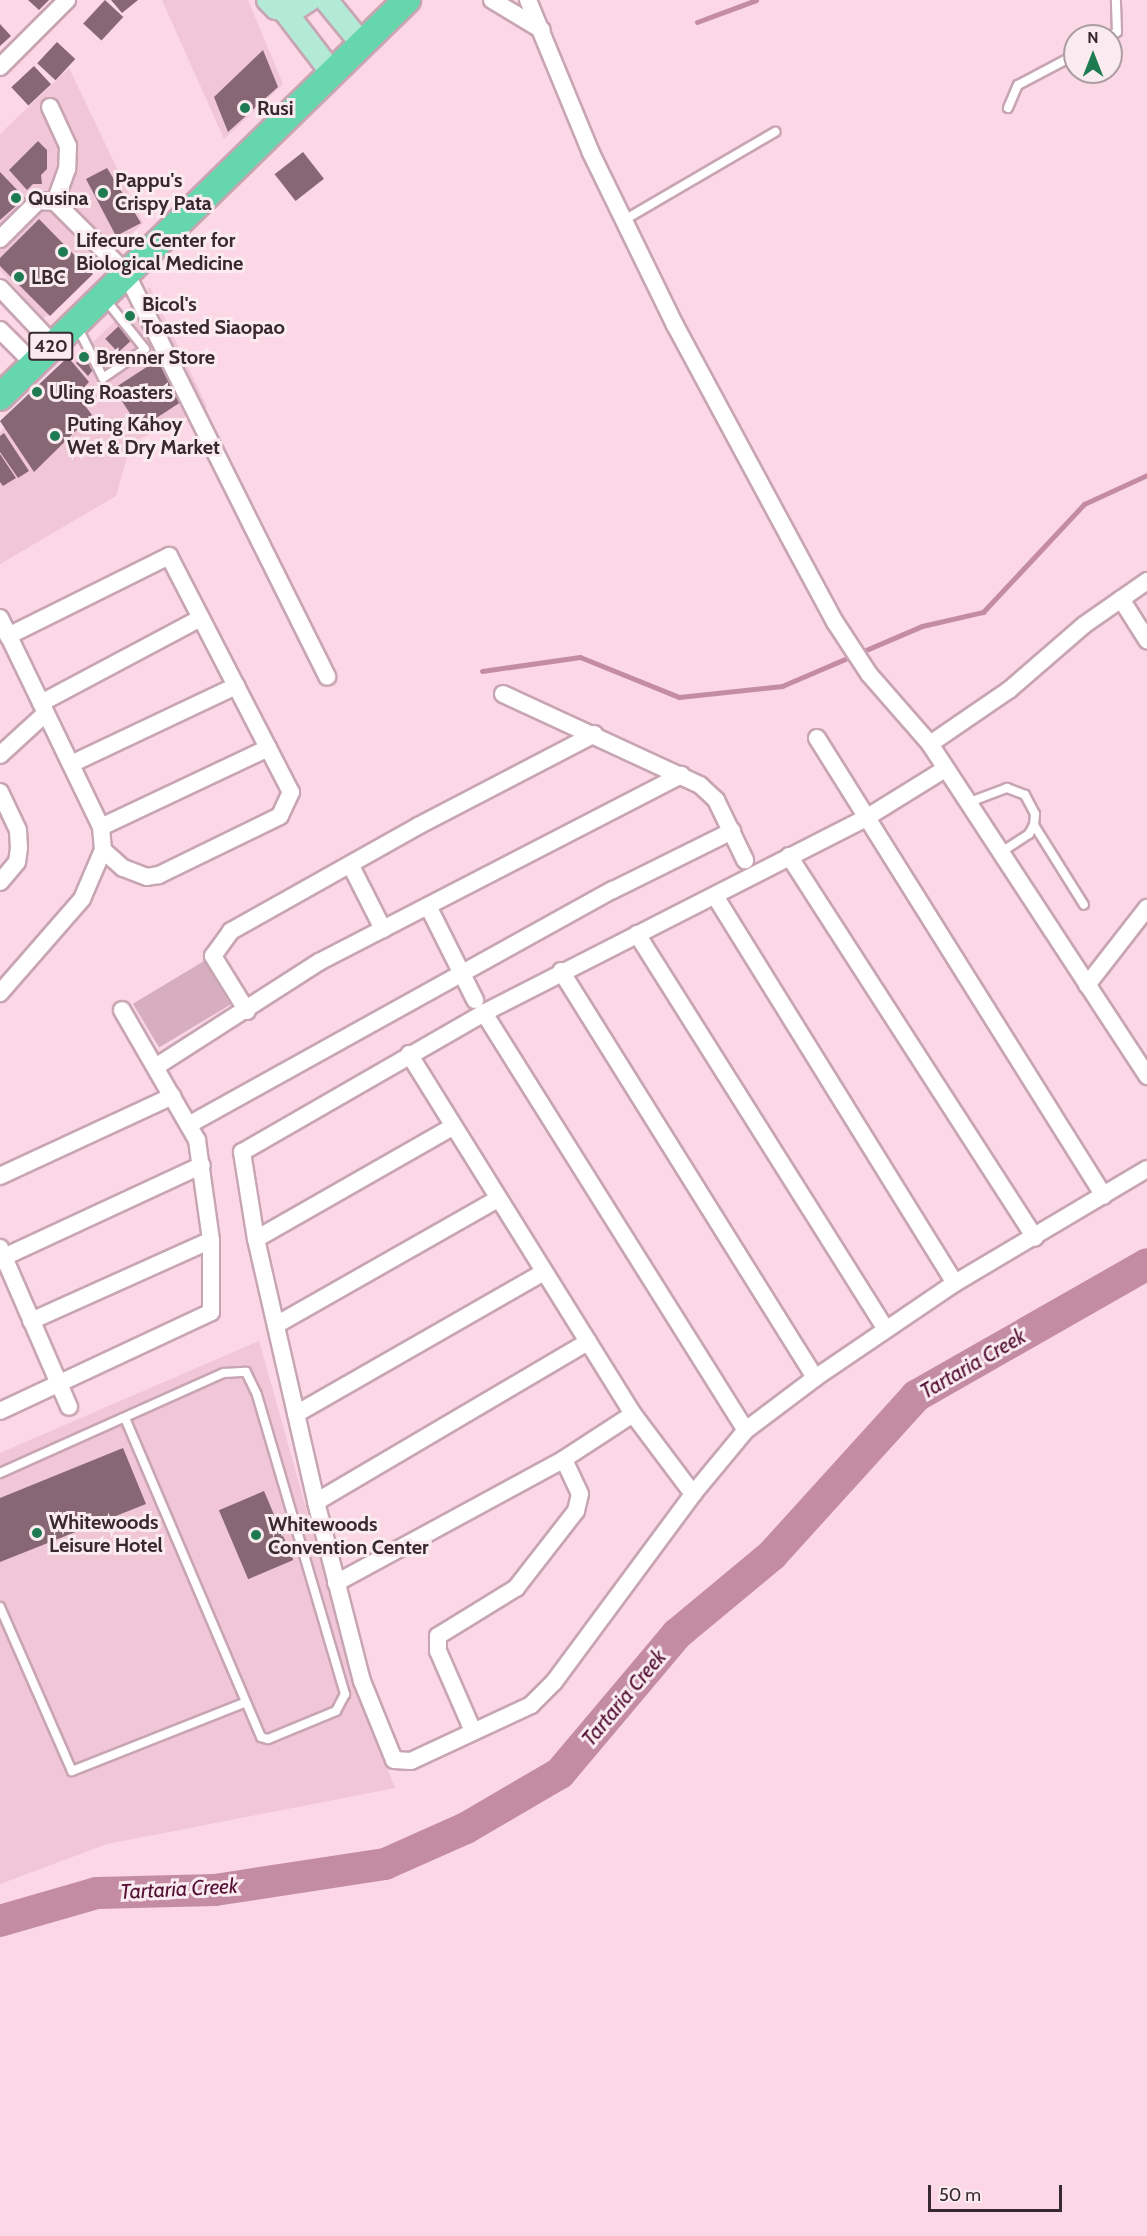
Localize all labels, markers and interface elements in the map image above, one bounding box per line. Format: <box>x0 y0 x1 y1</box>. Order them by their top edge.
north arrow <box>1063 24 1123 84</box>
text: N <box>1087 28 1099 47</box>
place label: Rusi <box>257 96 294 120</box>
marker: Rusi <box>238 101 252 115</box>
place label: Pappu's Crispy Pata <box>115 169 212 216</box>
place label: Qusina <box>28 186 88 210</box>
marker: Pappu's Crispy Pata <box>96 186 110 200</box>
marker: Qusina <box>9 191 23 205</box>
place label: Lifecure Center for Biological Medicine <box>76 228 243 275</box>
marker: Lifecure Center for Biological Medicine <box>54 243 72 261</box>
place label: LBC <box>31 265 66 289</box>
marker: LBC <box>12 270 26 284</box>
place label: Bicol's Toasted Siaopao <box>142 292 285 339</box>
marker: Bicol's Toasted Siaopao <box>123 309 137 323</box>
road number: 420 <box>27 331 75 361</box>
place label: Brenner Store <box>96 345 215 369</box>
marker: Brenner Store <box>77 350 91 364</box>
place label: Uling Roasters <box>49 380 173 404</box>
marker: Uling Roasters <box>30 385 44 399</box>
place label: Puting Kahoy Wet & Dry Market <box>67 412 220 459</box>
marker: Puting Kahoy Wet & Dry Market <box>48 429 62 443</box>
water label: Tartaria Creek <box>916 1324 1030 1404</box>
place label: Whitewoods Leisure Hotel <box>49 1510 163 1557</box>
place label: Whitewoods Convention Center <box>268 1512 429 1559</box>
marker: Whitewoods Leisure Hotel <box>30 1526 44 1540</box>
marker: Whitewoods Convention Center <box>249 1528 263 1542</box>
water label: Tartaria Creek <box>577 1645 671 1751</box>
water label: Tartaria Creek <box>120 1873 238 1905</box>
scale bar <box>931 2173 1064 2211</box>
text: 50 m <box>939 2184 981 2206</box>

